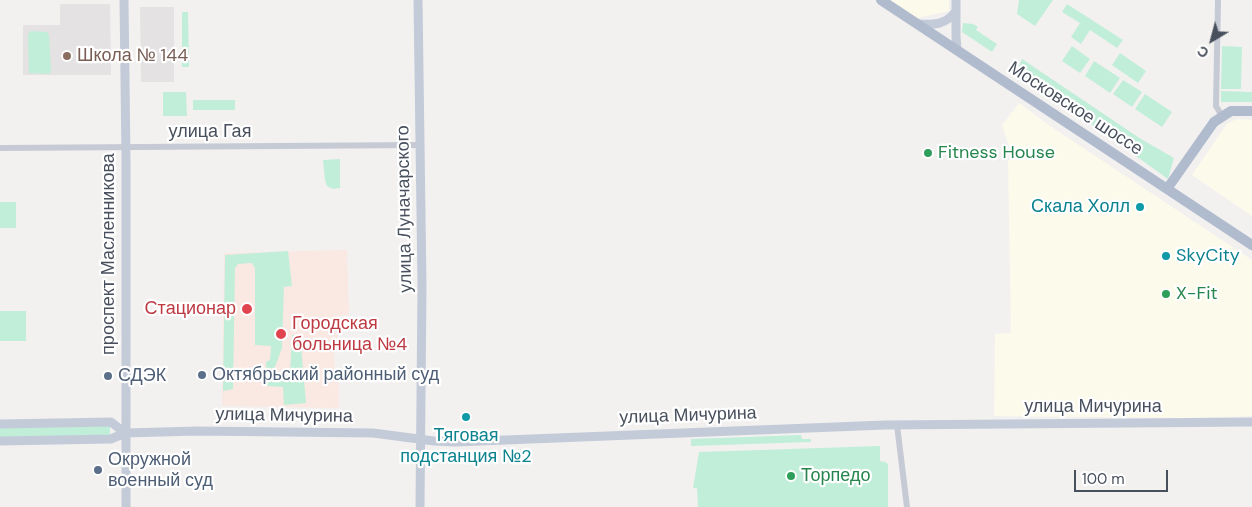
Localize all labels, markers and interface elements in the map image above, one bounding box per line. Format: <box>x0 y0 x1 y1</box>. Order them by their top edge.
north arrow <box>1187 15 1237 65</box>
text: С <box>1194 42 1212 62</box>
place label: Школа № 144 <box>77 45 188 67</box>
marker: Школа № 144 <box>61 50 73 62</box>
street label: Московское шоссе <box>1004 57 1146 161</box>
street label: улица Гая <box>169 121 251 143</box>
street label: улица Луначарского <box>393 125 417 293</box>
place label: Fitness House <box>938 142 1055 164</box>
marker: Fitness House <box>922 147 934 159</box>
street label: проспект Масленникова <box>98 153 120 355</box>
place label: Скала Холл <box>1031 196 1130 218</box>
marker: Скала Холл <box>1134 201 1146 213</box>
place label: SkyCity <box>1176 245 1240 267</box>
marker: SkyCity <box>1160 250 1172 262</box>
place label: X-Fit <box>1176 283 1218 305</box>
marker: X-Fit <box>1160 288 1172 300</box>
place label: Стационар <box>145 298 236 320</box>
marker: Стационар <box>240 302 254 316</box>
place label: Городская больница №4 <box>292 313 407 356</box>
marker: Городская больница №4 <box>274 327 288 341</box>
place label: Октябрьский районный суд <box>212 364 439 386</box>
place label: СДЭК <box>118 365 166 387</box>
marker: Октябрьский районный суд <box>196 369 208 381</box>
marker: СДЭК <box>102 370 114 382</box>
street label: улица Мичурина <box>1024 396 1162 418</box>
street label: улица Мичурина <box>619 403 757 429</box>
street label: улица Мичурина <box>215 404 353 428</box>
marker: Тяговая подстанция №2 <box>460 411 472 423</box>
place label: Тяговая подстанция №2 <box>400 425 532 468</box>
place label: Окружной военный суд <box>108 449 213 492</box>
scale bar <box>1077 460 1171 492</box>
marker: Окружной военный суд <box>92 464 104 476</box>
place label: Торпедо <box>801 465 870 487</box>
text: 100 m <box>1082 469 1125 489</box>
marker: Торпедо <box>785 470 797 482</box>

